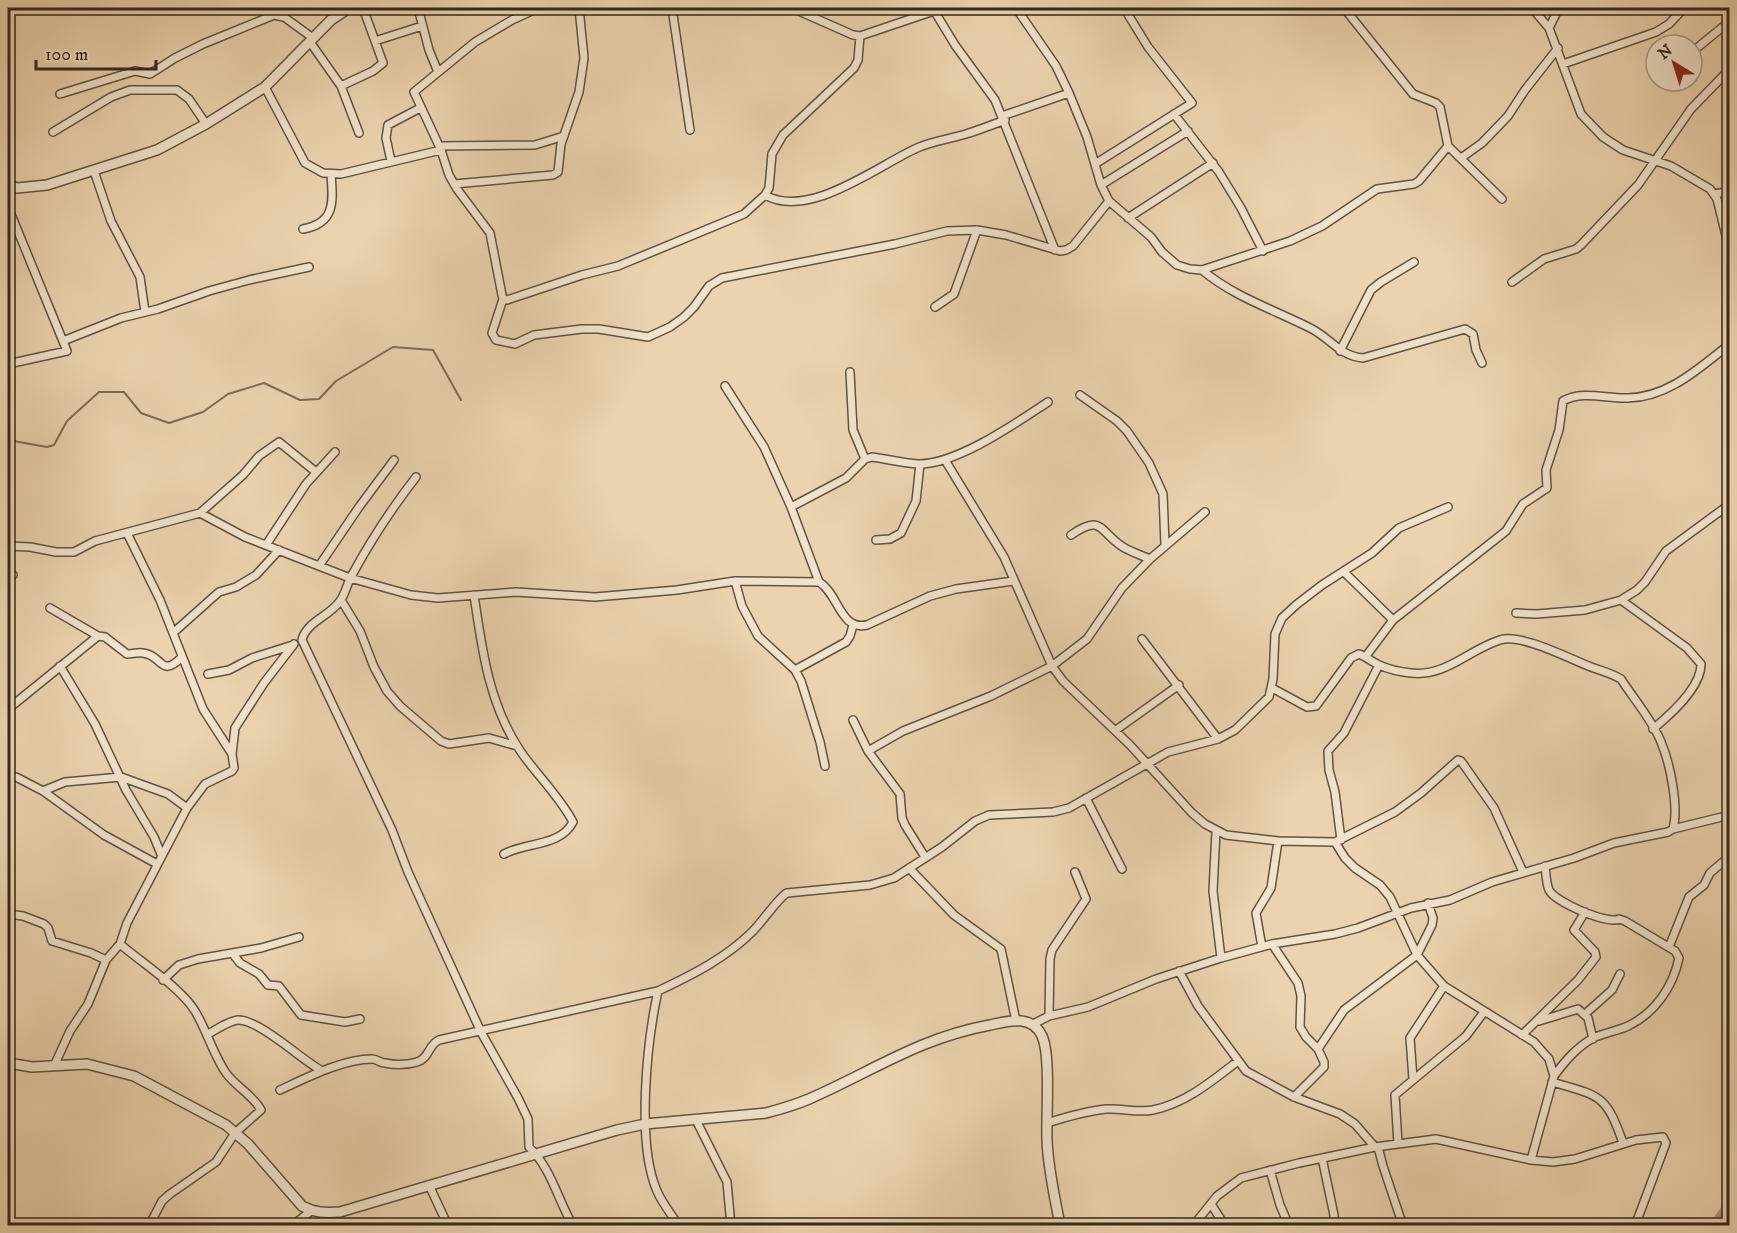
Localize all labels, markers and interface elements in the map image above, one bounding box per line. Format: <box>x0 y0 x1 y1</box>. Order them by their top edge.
scale bar <box>36 33 156 71</box>
north arrow <box>1644 33 1704 93</box>
text: N <box>1654 40 1677 64</box>
text: 100 m <box>45 44 88 66</box>

